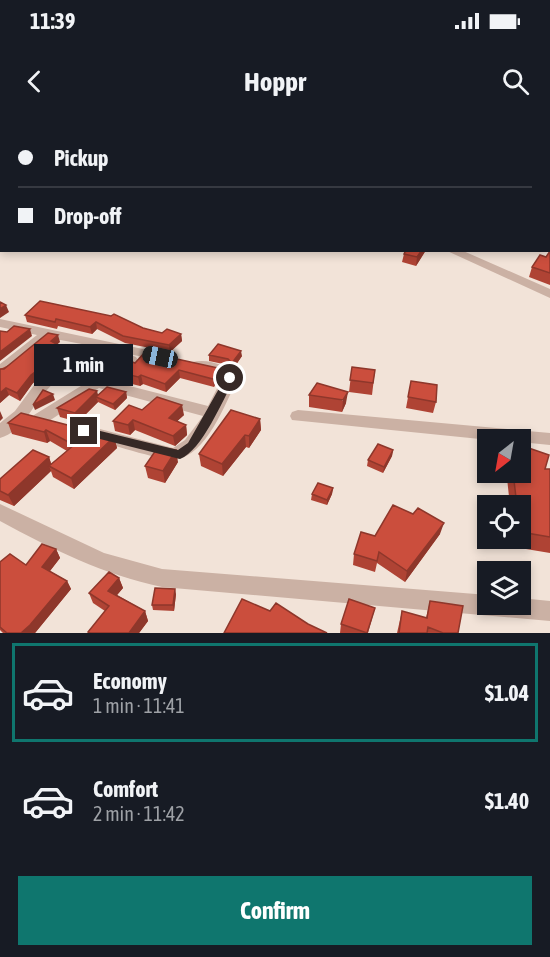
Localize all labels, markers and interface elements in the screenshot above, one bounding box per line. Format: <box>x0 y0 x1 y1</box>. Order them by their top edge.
text: 11:39 <box>30 8 75 34</box>
icon: back <box>18 65 51 98</box>
icon: search <box>499 65 532 98</box>
text: Hoppr <box>244 66 306 97</box>
text: Pickup <box>54 145 109 171</box>
text: Drop-off <box>54 203 121 229</box>
callout: 1 min <box>34 344 134 386</box>
car <box>141 344 179 370</box>
text: 1 min <box>63 353 104 376</box>
route start <box>216 364 243 391</box>
route end <box>70 417 97 444</box>
north arrow <box>477 429 531 483</box>
map controls <box>477 429 531 615</box>
button: locate <box>477 495 531 549</box>
button: layers <box>477 561 531 615</box>
icon: car <box>21 666 75 720</box>
text: Economy <box>93 668 167 694</box>
text: $1.04 <box>485 680 529 706</box>
text: 1 min · 11:41 <box>93 694 185 717</box>
icon: car <box>21 774 75 828</box>
text: Comfort <box>93 776 158 802</box>
text: $1.40 <box>485 788 529 814</box>
text: 2 min · 11:42 <box>93 802 185 825</box>
button: Confirm <box>18 876 532 945</box>

